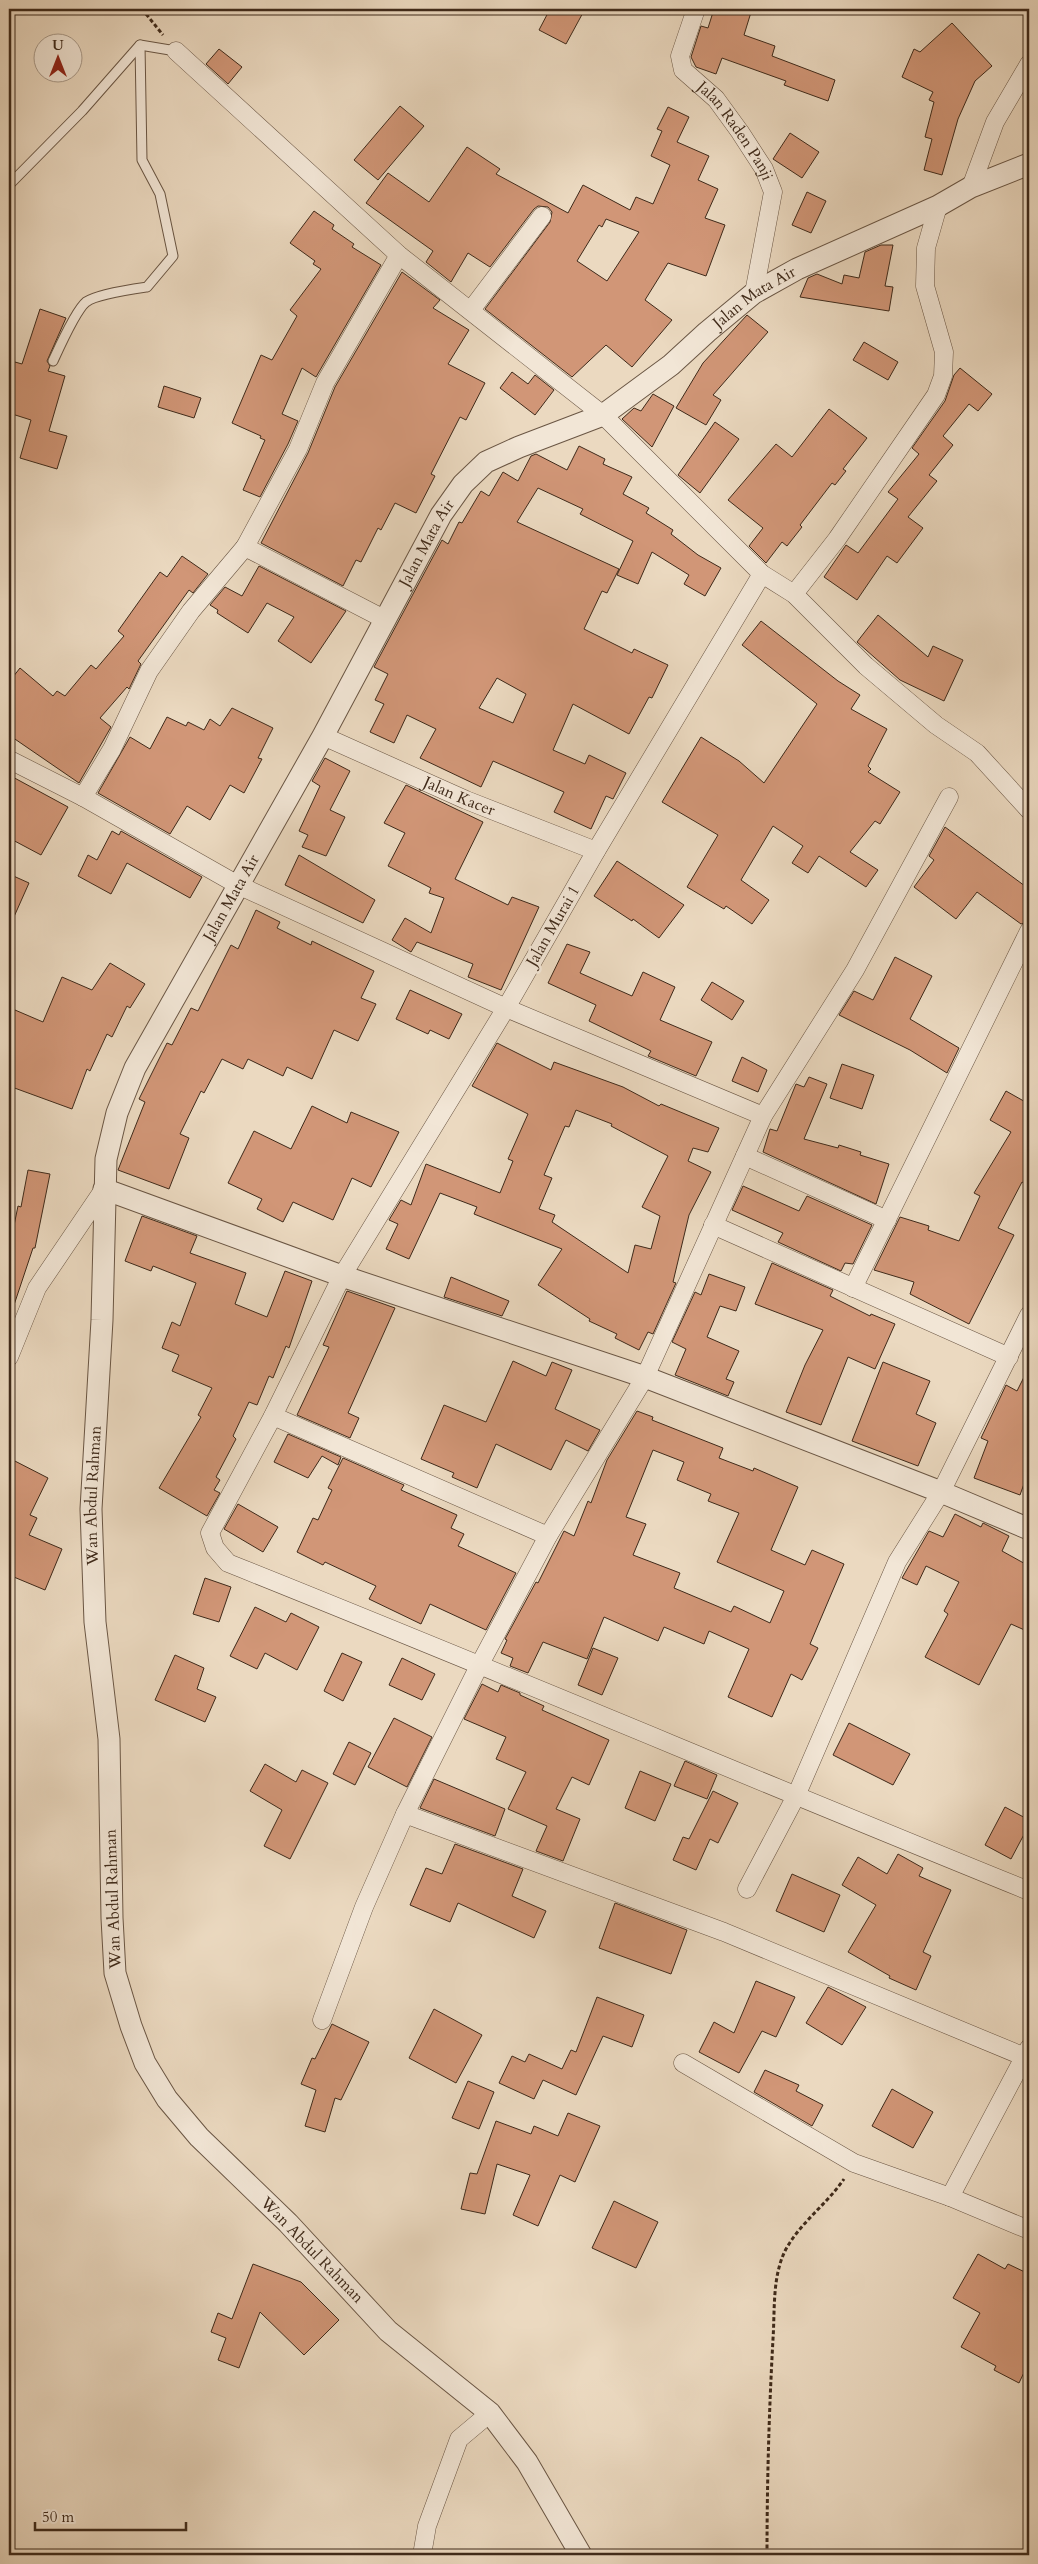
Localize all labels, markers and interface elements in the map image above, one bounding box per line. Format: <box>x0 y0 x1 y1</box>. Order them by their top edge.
north arrow <box>32 32 82 82</box>
text: U <box>52 36 64 55</box>
street label: Jalan Raden Panji <box>691 75 779 184</box>
street label: Jalan Mata Air <box>707 261 800 335</box>
street label: Jalan Mata Air <box>393 495 460 593</box>
street label: Jalan Kacer <box>418 770 498 821</box>
street label: Jalan Mata Air <box>197 850 265 947</box>
street label: Jalan Murai 1 <box>520 881 585 972</box>
street label: Wan Abdul Rahman <box>80 1425 107 1567</box>
street label: Wan Abdul Rahman <box>100 1829 126 1970</box>
street label: Wan Abdul Rahman <box>255 2191 369 2308</box>
scale bar <box>35 2499 186 2531</box>
text: 50 m <box>42 2507 74 2527</box>

